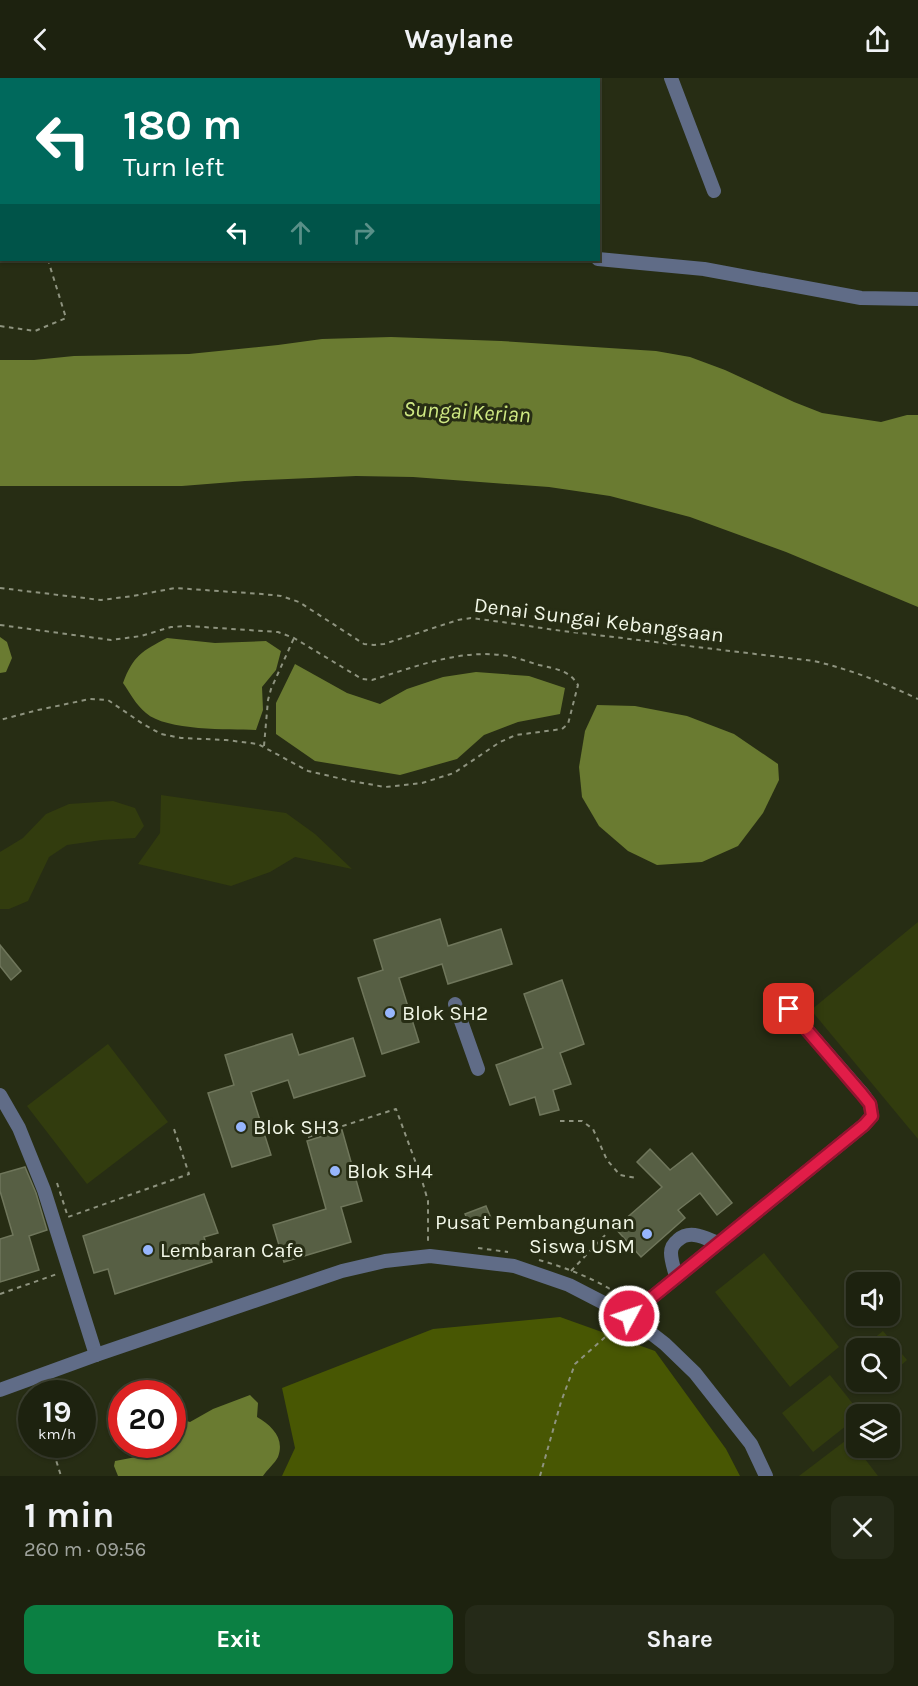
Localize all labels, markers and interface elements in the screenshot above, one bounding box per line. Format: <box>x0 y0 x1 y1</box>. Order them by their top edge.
icon: back <box>24 23 57 56</box>
text: Waylane <box>404 23 514 55</box>
icon: share <box>861 23 894 56</box>
text: 180 m <box>123 100 242 150</box>
icon: left <box>24 102 102 180</box>
text: Turn left <box>123 151 224 183</box>
icon: left <box>221 216 254 249</box>
icon: ahead <box>284 216 317 249</box>
icon: right <box>347 216 380 249</box>
water label: Sungai Kerian <box>403 396 531 428</box>
street label: Denai Sungai Kebangsaan <box>473 593 725 647</box>
pin <box>763 983 814 1034</box>
icon: arrive <box>772 992 805 1025</box>
place label: Blok SH2 <box>402 1001 488 1025</box>
marker: Blok SH2 <box>383 1006 397 1020</box>
place label: Blok SH3 <box>253 1115 339 1139</box>
marker: Blok SH3 <box>234 1120 248 1134</box>
place label: Blok SH4 <box>347 1159 433 1183</box>
marker: Blok SH4 <box>328 1164 342 1178</box>
place label: Pusat Pembangunan Siswa USM <box>435 1210 635 1258</box>
marker: Pusat Pembangunan Siswa USM <box>640 1227 654 1241</box>
place label: Lembaran Cafe <box>160 1238 303 1262</box>
marker: Lembaran Cafe <box>141 1243 155 1257</box>
map controls <box>846 1272 900 1458</box>
button: sound <box>846 1272 900 1326</box>
position arrow <box>597 1284 661 1348</box>
button: search <box>846 1338 900 1392</box>
speed limit sign: 20 <box>108 1380 186 1458</box>
text: 19 <box>42 1394 71 1430</box>
button: layers <box>846 1404 900 1458</box>
text: km/h <box>38 1425 76 1443</box>
text: 1 min <box>24 1494 114 1536</box>
button: close <box>831 1496 894 1559</box>
text: 260 m · 09:56 <box>24 1538 146 1561</box>
button: Exit <box>24 1605 453 1674</box>
button: Share <box>465 1605 894 1674</box>

